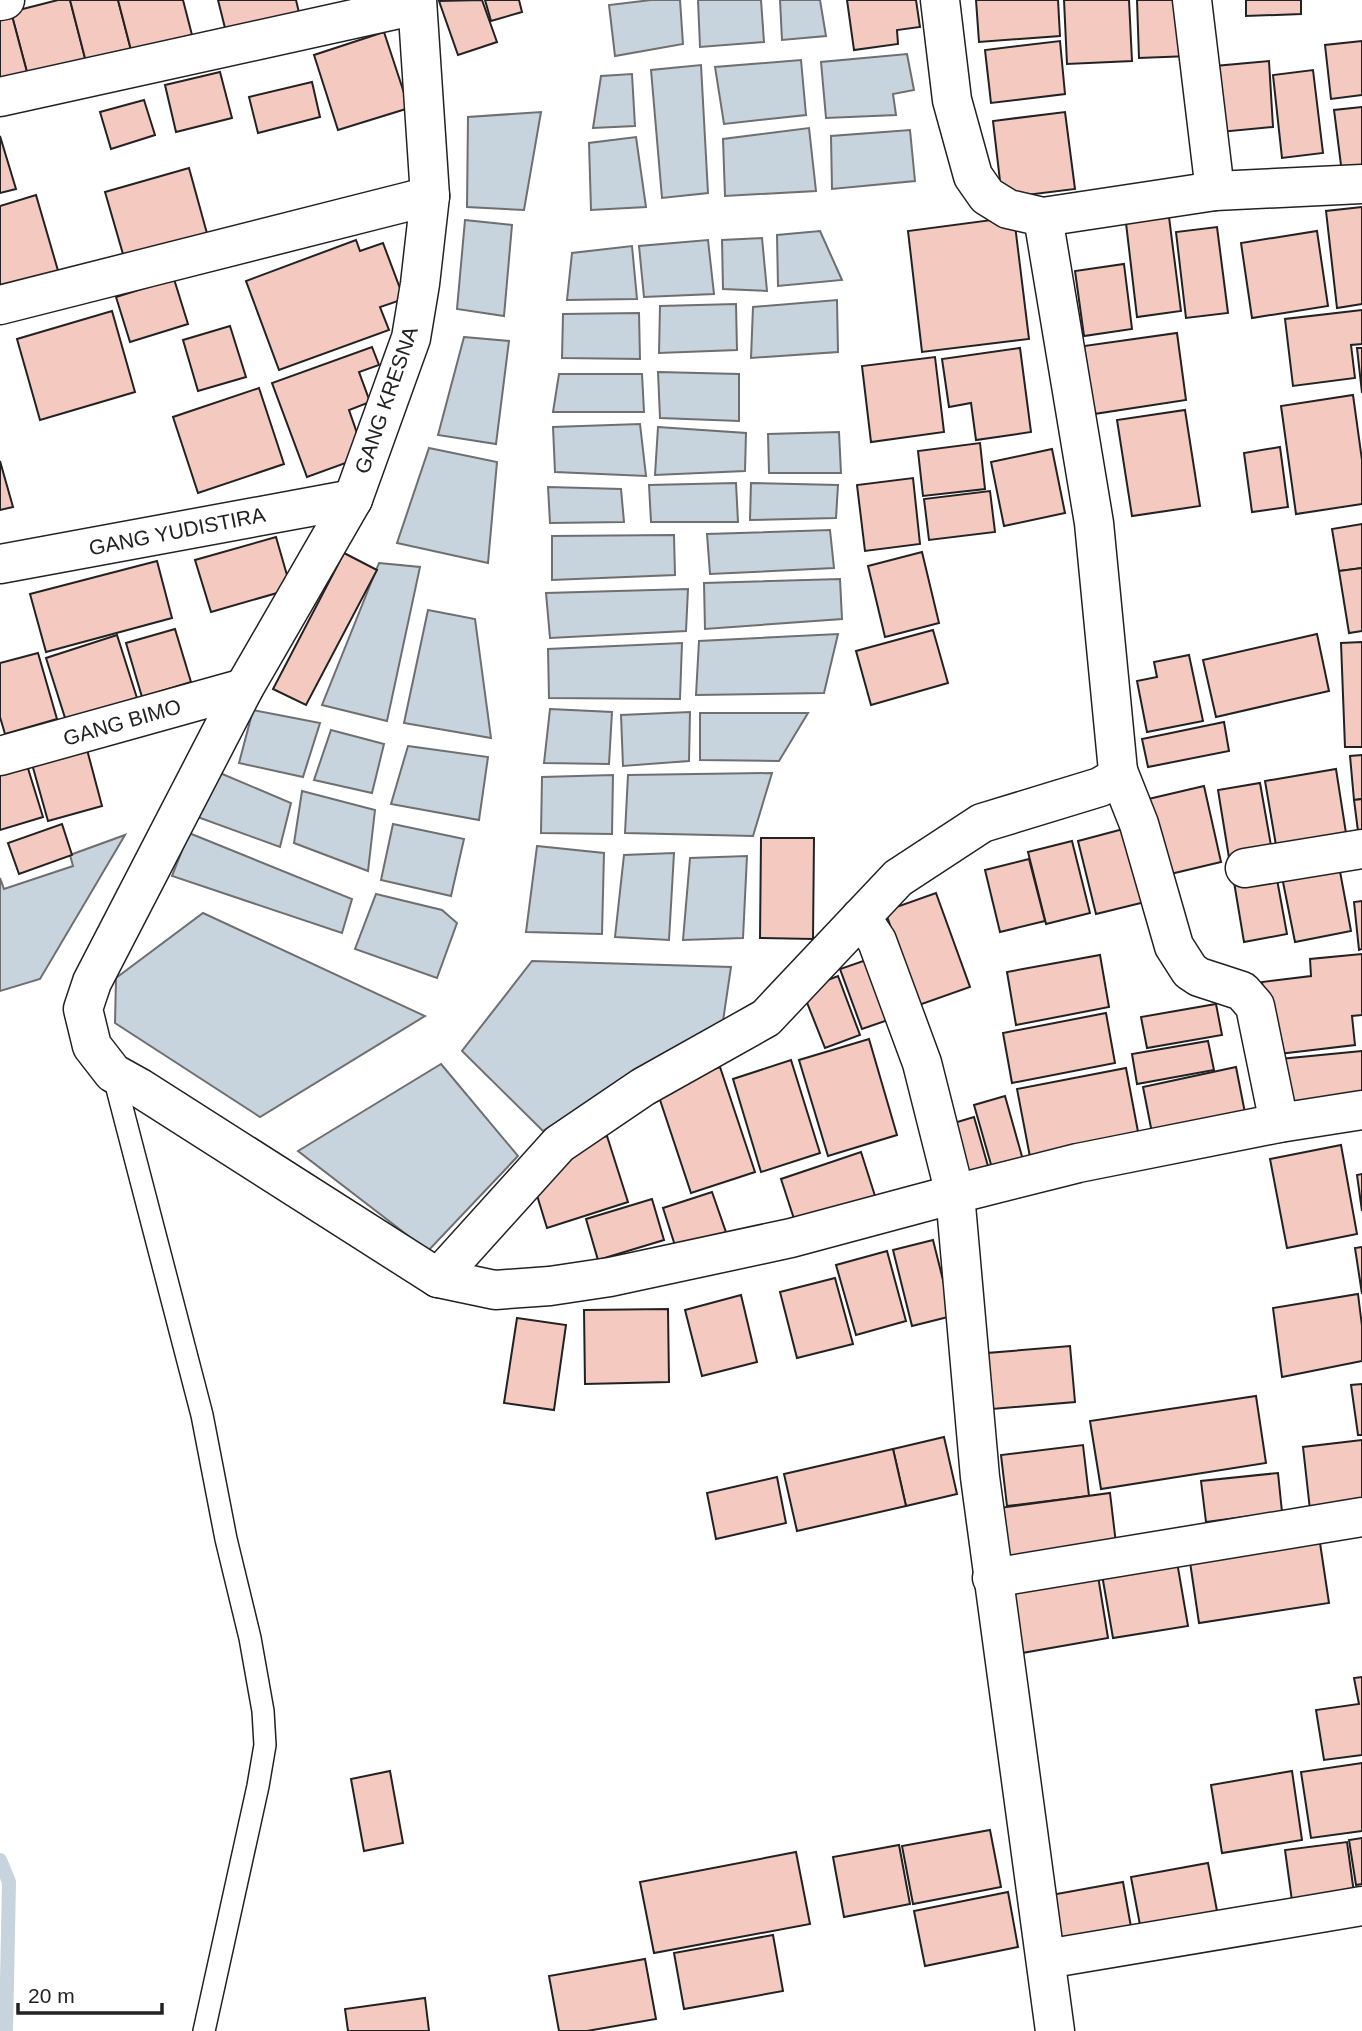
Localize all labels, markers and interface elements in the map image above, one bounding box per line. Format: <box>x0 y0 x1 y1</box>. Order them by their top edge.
street label: GANG KRESNA <box>350 323 422 477</box>
street label: GANG YUDISTIRA <box>87 503 267 559</box>
street label: GANG BIMO <box>61 694 183 750</box>
scale bar <box>18 1972 161 2016</box>
text: 20 m <box>28 1984 75 2007</box>

